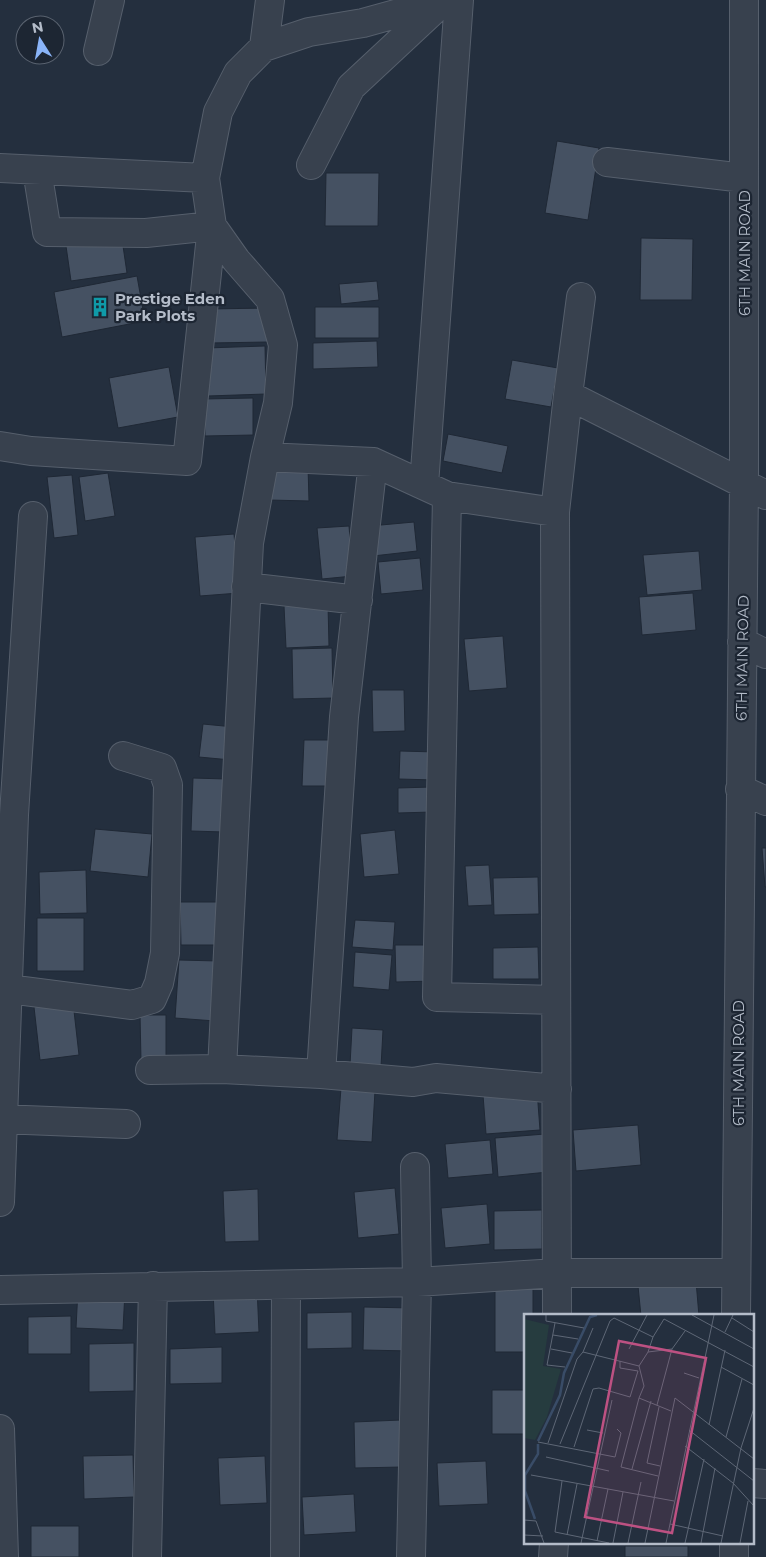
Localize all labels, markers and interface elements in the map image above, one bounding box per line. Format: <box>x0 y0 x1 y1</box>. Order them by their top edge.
north arrow <box>15 15 65 65</box>
text: N <box>30 17 45 37</box>
street label: 6TH MAIN ROAD <box>735 190 754 316</box>
place label: Prestige Eden Park Plots <box>115 289 225 325</box>
building icon: Prestige Eden Park Plots <box>89 296 111 318</box>
street label: 6TH MAIN ROAD <box>731 595 753 721</box>
street label: 6TH MAIN ROAD <box>729 1000 748 1126</box>
inset map <box>524 1314 754 1544</box>

